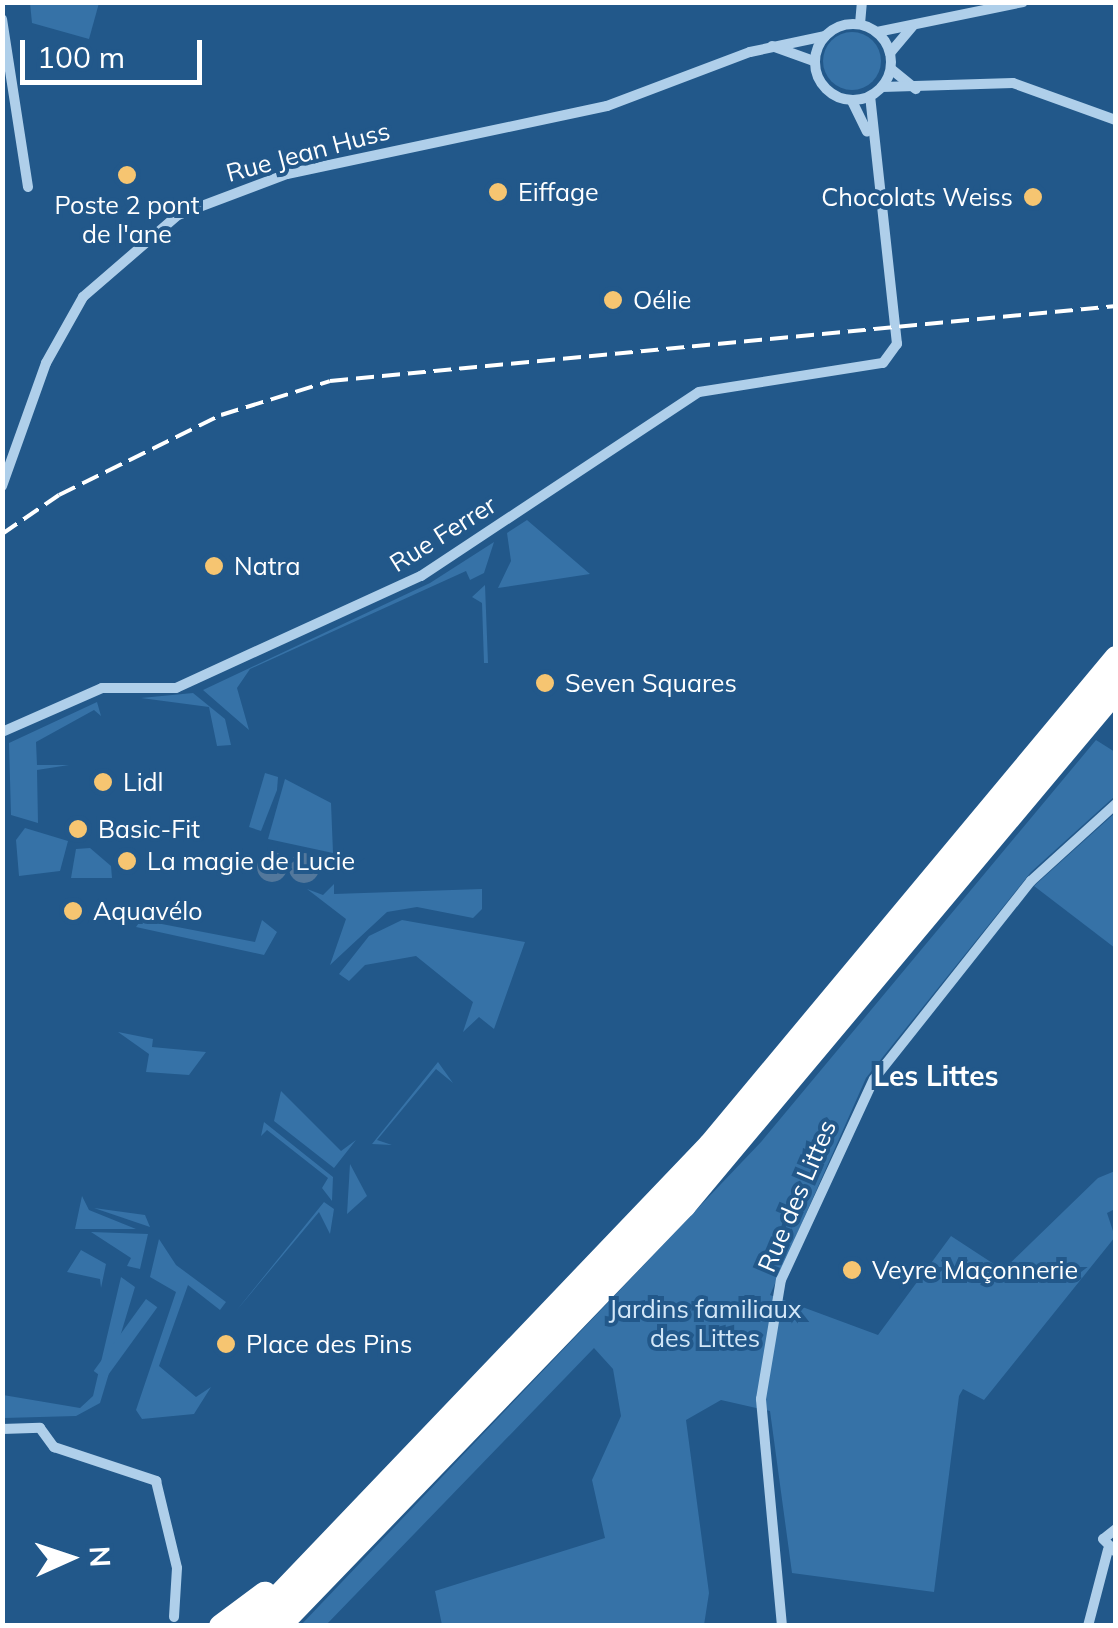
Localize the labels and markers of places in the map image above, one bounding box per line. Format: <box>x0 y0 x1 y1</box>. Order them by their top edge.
marker: Poste 2 pont de l'ane <box>116 164 138 186</box>
place label: Eiffage <box>518 177 599 207</box>
marker: Eiffage <box>487 181 509 203</box>
place label: Chocolats Weiss <box>821 182 1013 212</box>
marker: Chocolats Weiss <box>1022 186 1044 208</box>
place label: Poste 2 pont de l'ane <box>54 191 200 250</box>
place label: Oélie <box>633 285 691 315</box>
marker: Oélie <box>602 289 624 311</box>
place label: Natra <box>234 551 300 581</box>
marker: Natra <box>203 555 225 577</box>
place label: Seven Squares <box>565 668 737 698</box>
marker: Seven Squares <box>534 672 556 694</box>
place label: Lidl <box>123 767 164 797</box>
marker: Lidl <box>92 771 114 793</box>
place label: Basic-Fit <box>98 814 200 844</box>
marker: Basic-Fit <box>67 818 89 840</box>
place label: La magie de Lucie <box>147 846 355 876</box>
marker: La magie de Lucie <box>116 850 138 872</box>
place label: Aquavélo <box>93 896 202 926</box>
marker: Aquavélo <box>62 900 84 922</box>
place label: Veyre Maçonnerie <box>872 1255 1078 1285</box>
marker: Veyre Maçonnerie <box>841 1259 863 1281</box>
place label: Place des Pins <box>246 1329 412 1359</box>
marker: Place des Pins <box>215 1333 237 1355</box>

